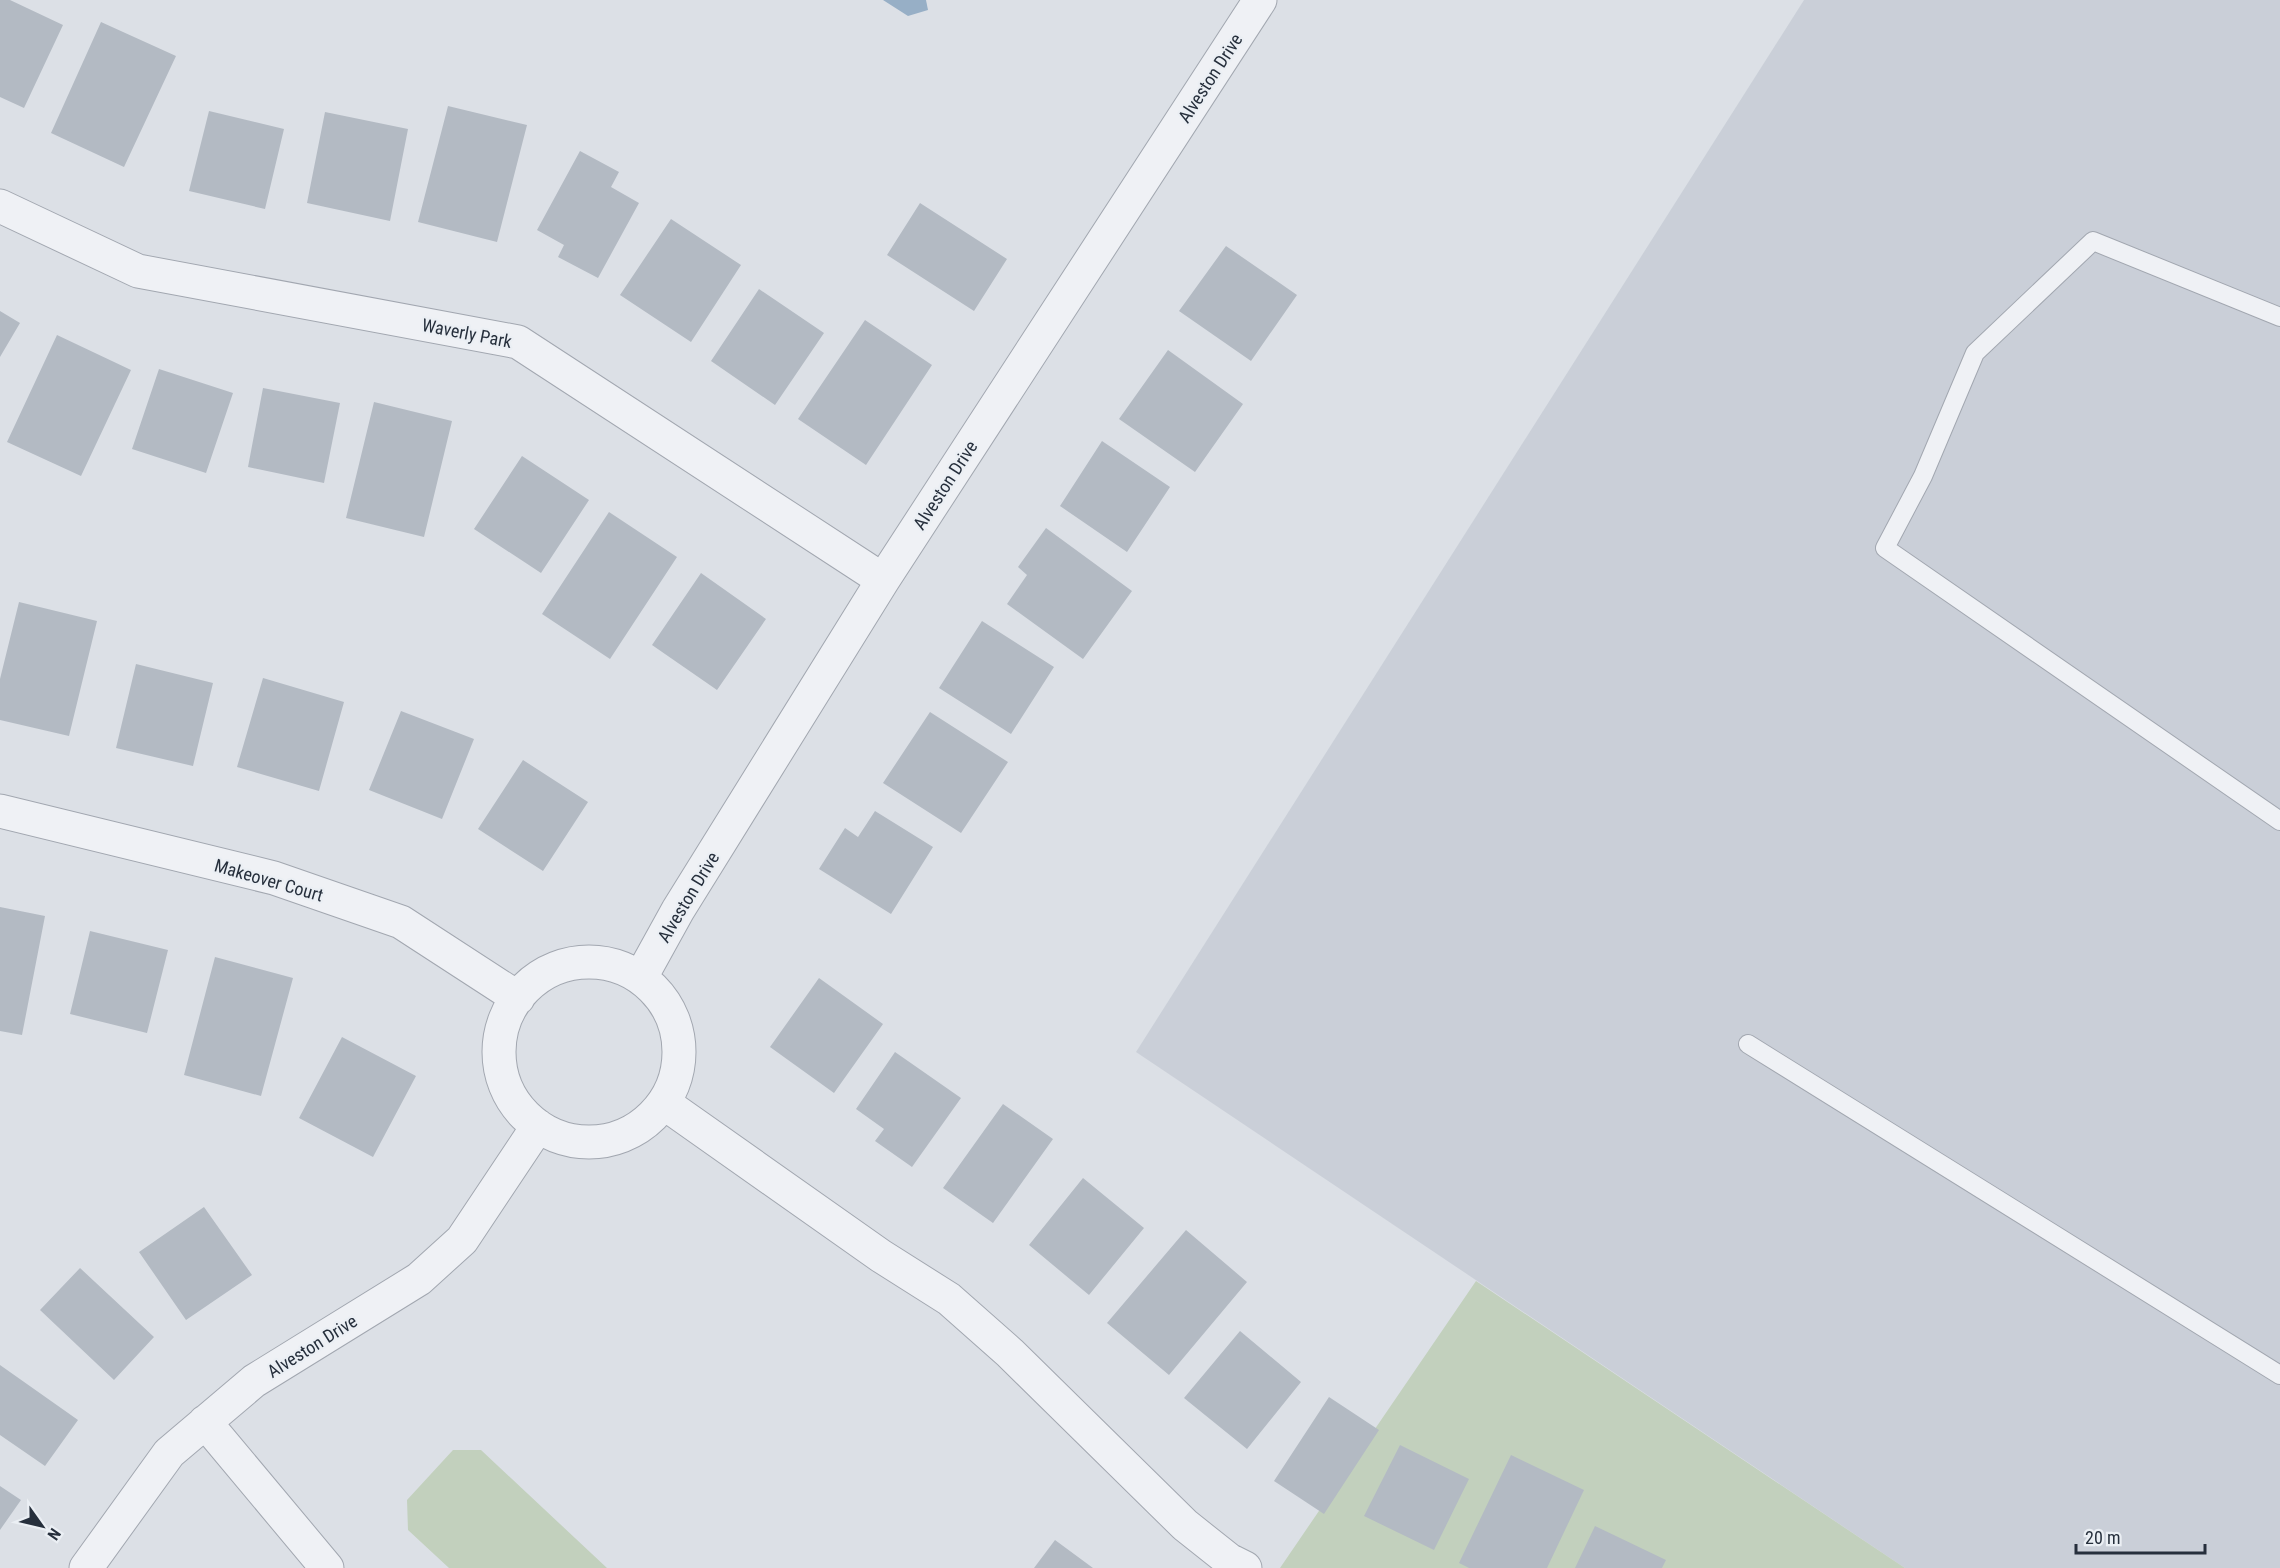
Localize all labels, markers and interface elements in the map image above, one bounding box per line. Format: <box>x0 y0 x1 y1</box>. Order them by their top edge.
street label: Alveston Drive <box>1173 30 1247 126</box>
street label: Waverly Park <box>420 314 514 352</box>
street label: Alveston Drive <box>908 437 982 533</box>
street label: Alveston Drive <box>653 848 723 946</box>
street label: Makeover Court <box>212 854 326 906</box>
street label: Alveston Drive <box>263 1310 361 1382</box>
north arrow <box>12 1496 72 1556</box>
scale bar <box>2076 1517 2205 1555</box>
text: N <box>43 1525 65 1543</box>
text: 20 m <box>2085 1527 2120 1548</box>

